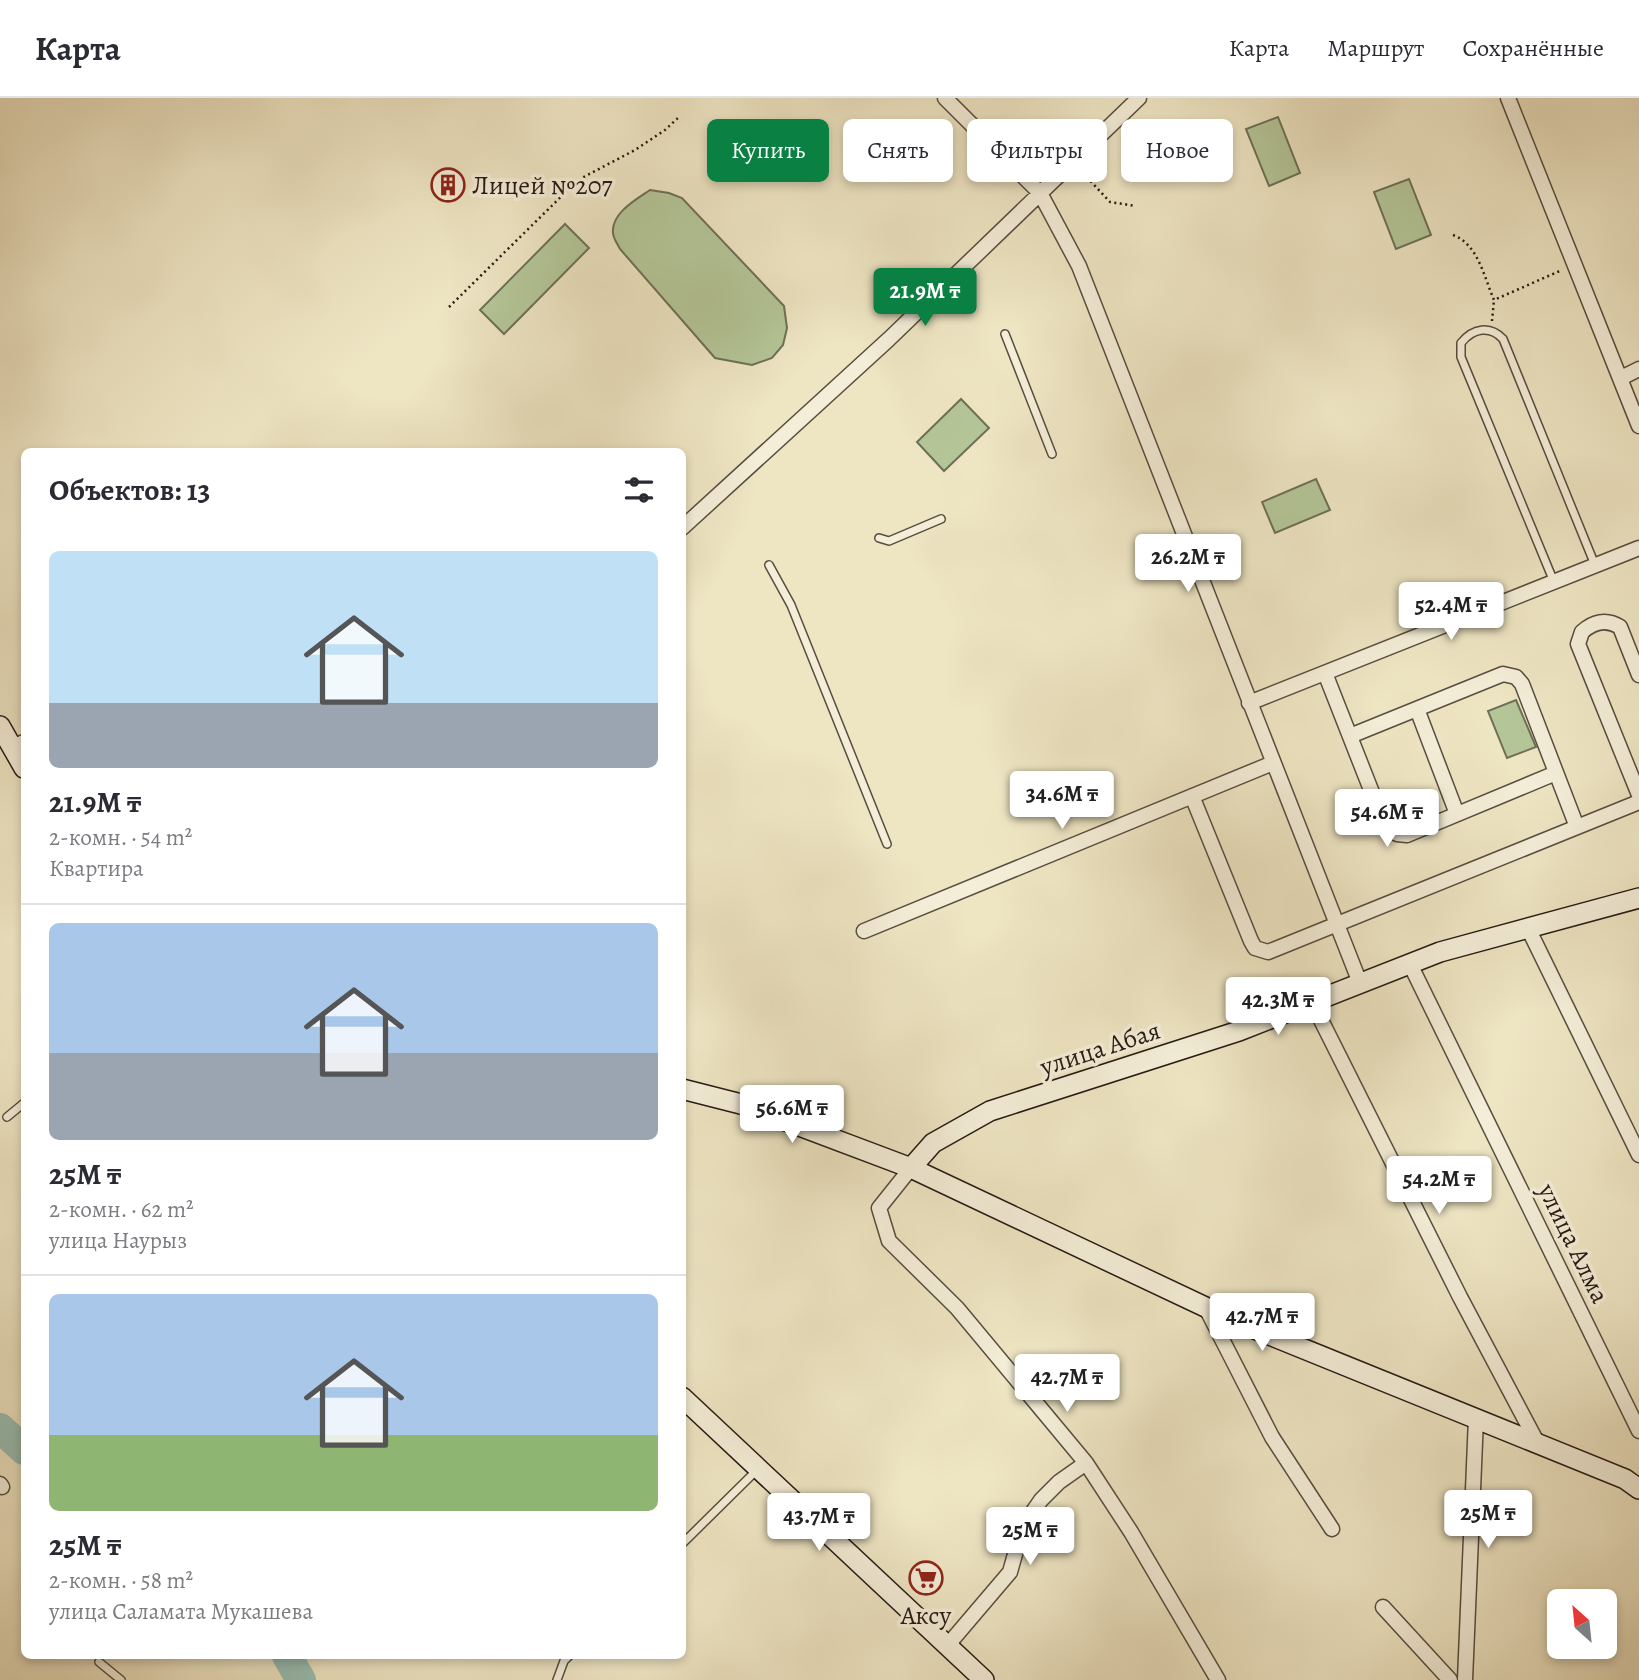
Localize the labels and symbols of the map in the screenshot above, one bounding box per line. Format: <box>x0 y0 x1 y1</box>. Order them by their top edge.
building icon: Лицей №207 <box>429 166 467 204</box>
place label: Лицей №207 <box>472 168 613 203</box>
pin: 21.9M ₸ <box>860 268 990 328</box>
pin: 26.2M ₸ <box>1123 534 1253 594</box>
pin: 52.4M ₸ <box>1386 582 1516 642</box>
pin: 34.6M ₸ <box>997 772 1127 831</box>
pin: 54.6M ₸ <box>1322 790 1452 849</box>
pin: 42.3M ₸ <box>1213 978 1343 1037</box>
street label: улица Абая <box>1035 1013 1165 1085</box>
pin: 56.6M ₸ <box>727 1086 857 1145</box>
pin: 54.2M ₸ <box>1374 1156 1504 1216</box>
street label: улица Алма <box>1529 1177 1618 1309</box>
pin: 42.7M ₸ <box>1197 1294 1327 1353</box>
pin: 42.7M ₸ <box>1002 1354 1132 1414</box>
pin: 25M ₸ <box>1439 1490 1537 1550</box>
pin: 43.7M ₸ <box>754 1494 884 1553</box>
pin: 25M ₸ <box>981 1508 1079 1567</box>
supermarket icon: Аксу <box>907 1559 945 1597</box>
north arrow <box>1547 1589 1617 1659</box>
place label: Аксу <box>900 1598 952 1633</box>

